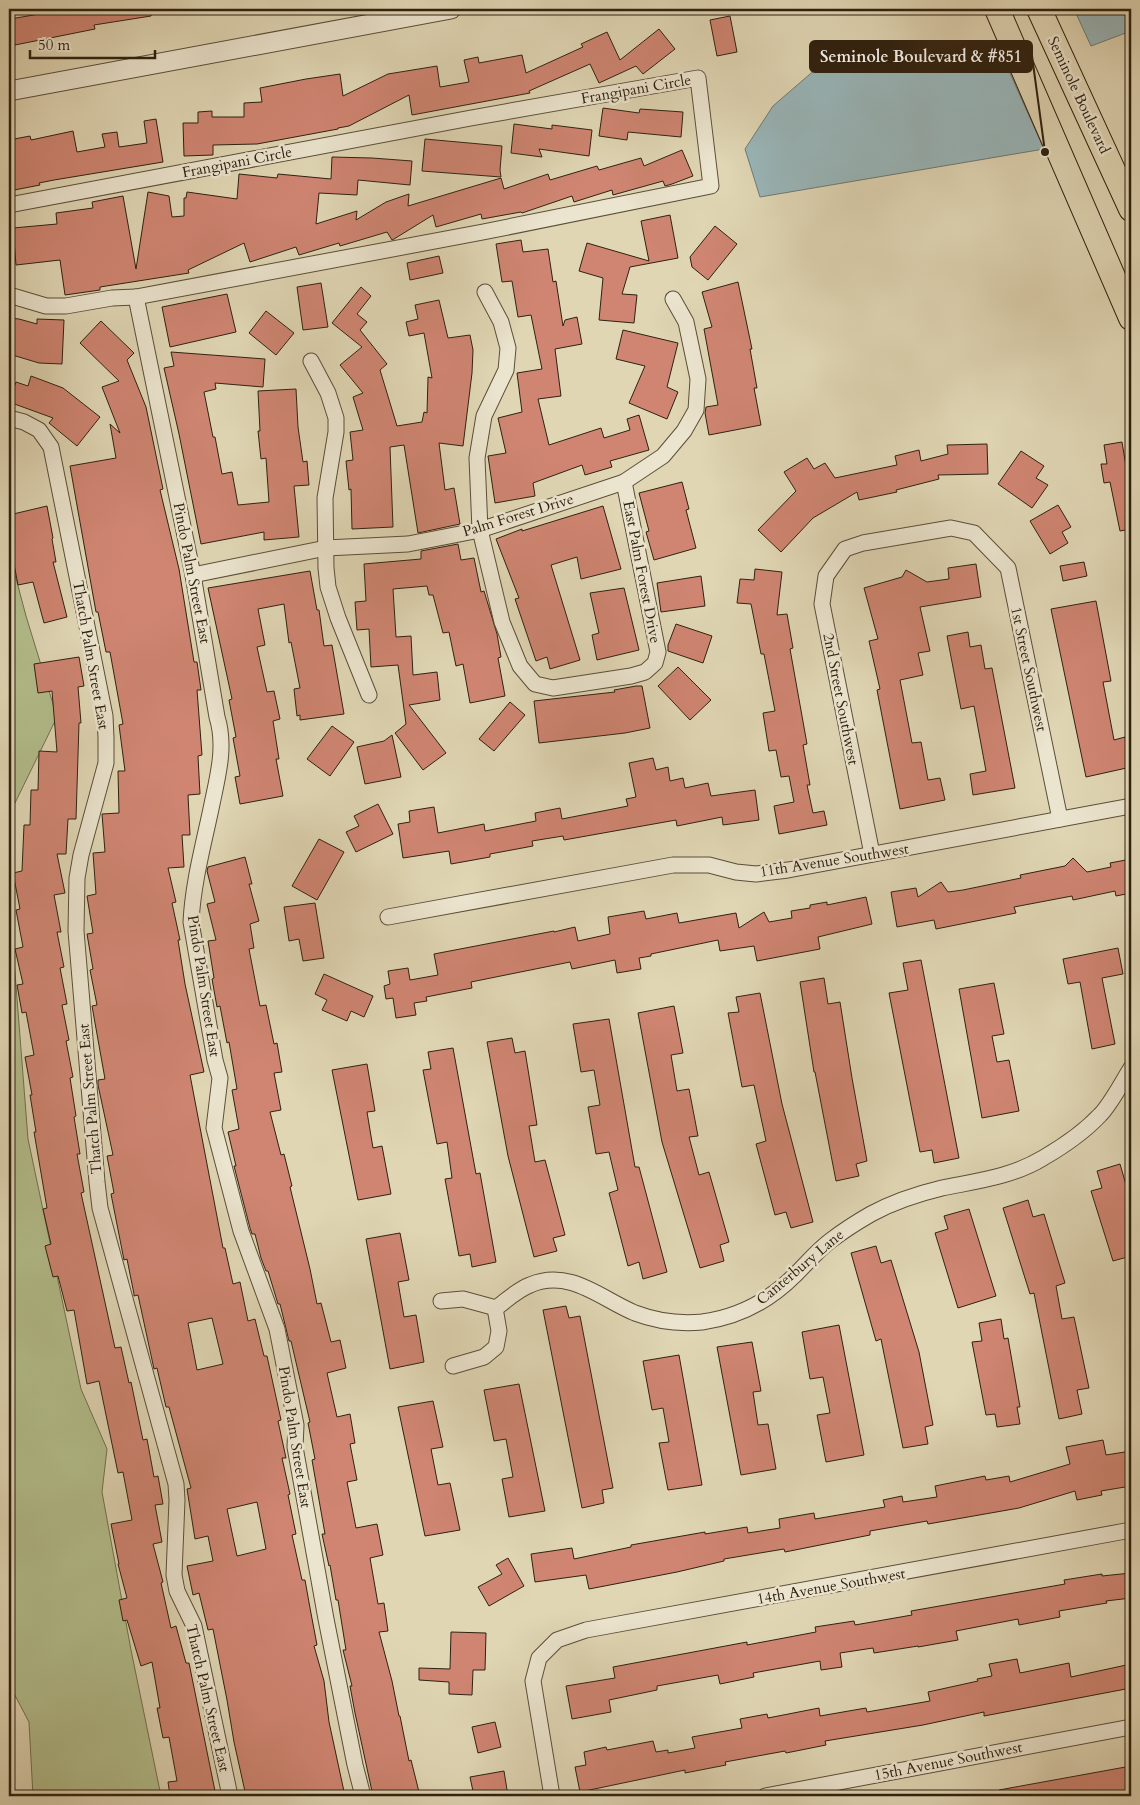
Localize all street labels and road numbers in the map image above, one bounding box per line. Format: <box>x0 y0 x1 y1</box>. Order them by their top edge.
street label: Seminole Boulevard <box>1043 33 1115 157</box>
street label: Frangipani Circle <box>579 69 693 109</box>
street label: Frangipani Circle <box>180 142 294 182</box>
street label: Palm Forest Drive <box>460 489 576 541</box>
street label: East Palm Forest Drive <box>618 499 666 645</box>
street label: Pindo Palm Street East <box>169 501 216 645</box>
street label: Thatch Palm Street East <box>68 579 114 731</box>
street label: 1st Street Southwest <box>1006 605 1052 733</box>
street label: 2nd Street Southwest <box>818 631 864 767</box>
street label: 11th Avenue Southwest <box>758 838 910 882</box>
street label: Pindo Palm Street East <box>183 914 225 1059</box>
street label: Thatch Palm Street East <box>73 1023 107 1175</box>
street label: Canterbury Lane <box>752 1224 848 1309</box>
street label: Pindo Palm Street East <box>274 1365 316 1510</box>
street label: 14th Avenue Southwest <box>755 1563 907 1609</box>
street label: Thatch Palm Street East <box>181 1622 235 1774</box>
street label: 15th Avenue Southwest <box>872 1737 1024 1785</box>

